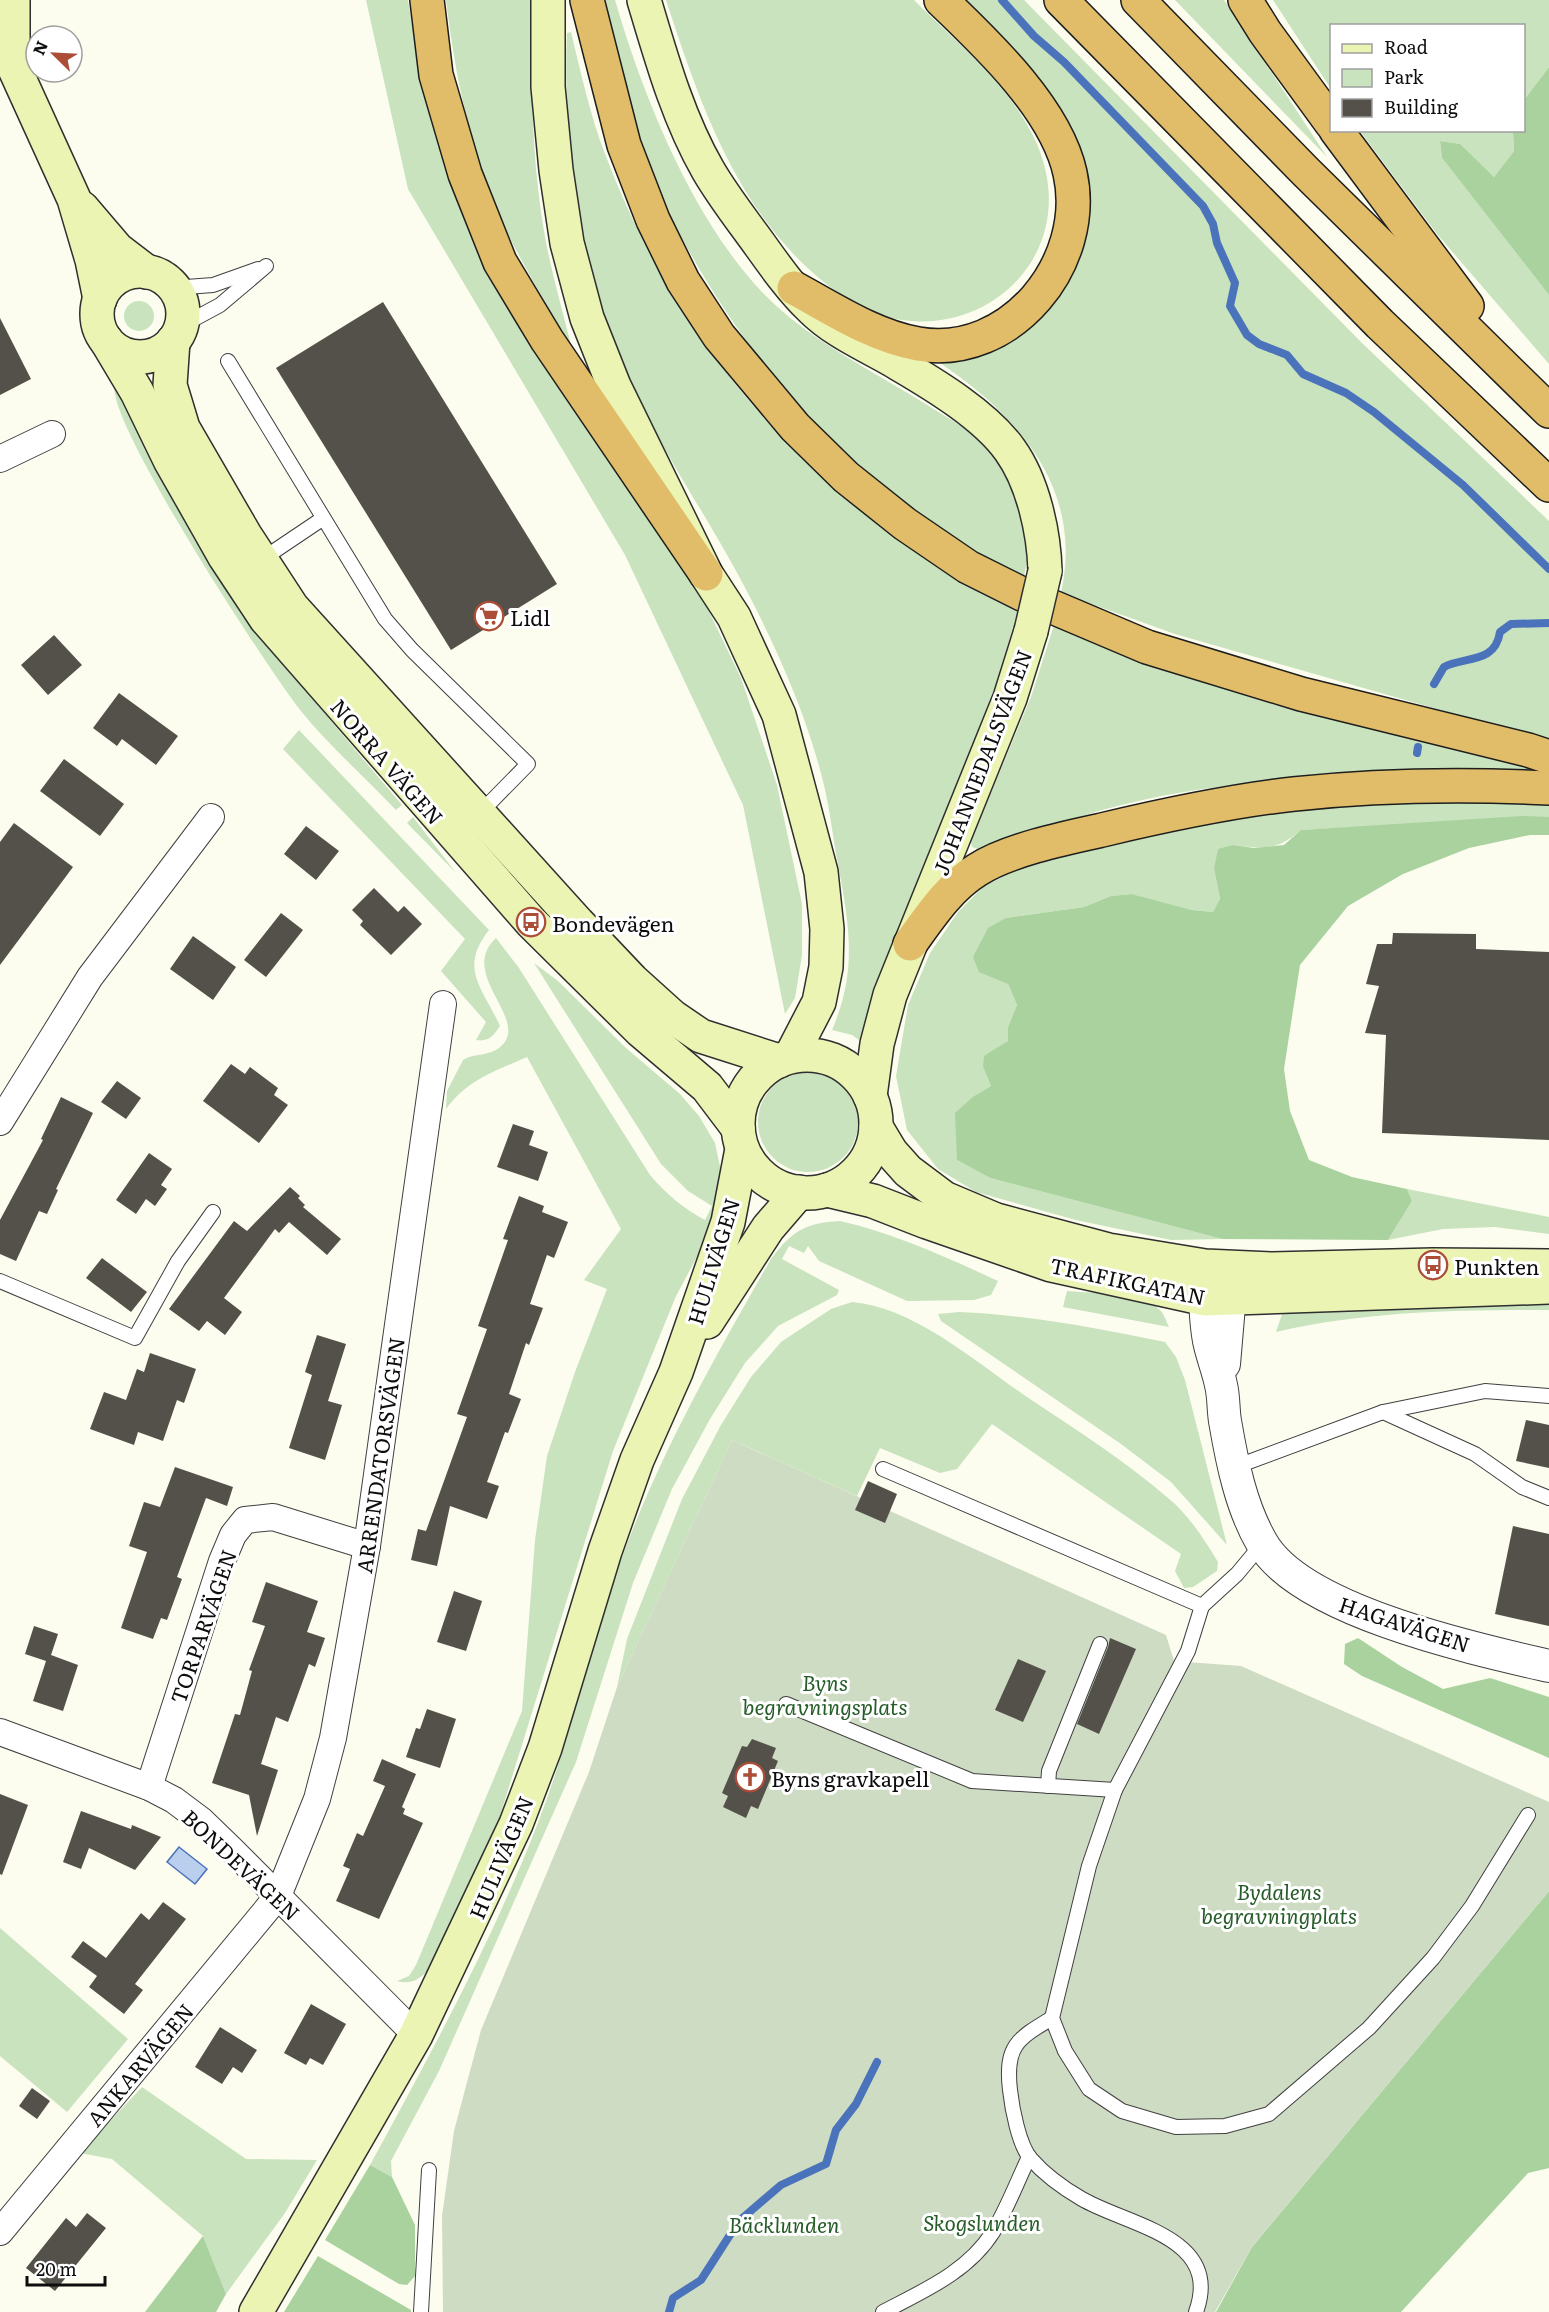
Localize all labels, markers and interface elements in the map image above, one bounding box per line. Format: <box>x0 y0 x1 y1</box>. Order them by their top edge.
north arrow <box>24 24 84 84</box>
legend <box>1330 24 1525 132</box>
text: Road <box>1384 33 1428 60</box>
text: N <box>26 36 53 59</box>
text: Park <box>1384 63 1425 90</box>
text: Building <box>1384 93 1459 120</box>
supermarket icon: Lidl <box>473 600 505 632</box>
place label: Lidl <box>510 601 550 632</box>
street label: JOHANNEDALSVÄGEN <box>924 645 1038 879</box>
street label: NORRA VÄGEN <box>324 691 452 831</box>
bus stop icon: Bondevägen <box>515 906 547 938</box>
place label: Bondevägen <box>552 907 674 938</box>
street label: HULIVÄGEN <box>678 1194 746 1328</box>
street label: TRAFIKGATAN <box>1047 1248 1209 1312</box>
bus stop icon: Punkten <box>1417 1249 1449 1281</box>
place label: Punkten <box>1454 1250 1540 1281</box>
street label: ARRENDATORSVÄGEN <box>347 1335 411 1575</box>
street label: TORPARVÄGEN <box>161 1545 243 1707</box>
street label: HAGAVÄGEN <box>1335 1587 1475 1659</box>
park label: Byns begravningsplats <box>743 1666 907 1721</box>
church icon: Byns gravkapell <box>734 1761 766 1793</box>
place label: Byns gravkapell <box>771 1762 929 1793</box>
street label: HULIVÄGEN <box>460 1791 540 1923</box>
street label: BONDEVÄGEN <box>176 1801 308 1927</box>
park label: Bydalens begravningplats <box>1201 1875 1357 1930</box>
street label: ANKARVÄGEN <box>78 1996 200 2132</box>
park label: Skogslunden <box>923 2206 1041 2237</box>
park label: Bäcklunden <box>729 2208 840 2239</box>
scale bar <box>27 2249 105 2287</box>
text: 20 m <box>36 2255 77 2282</box>

